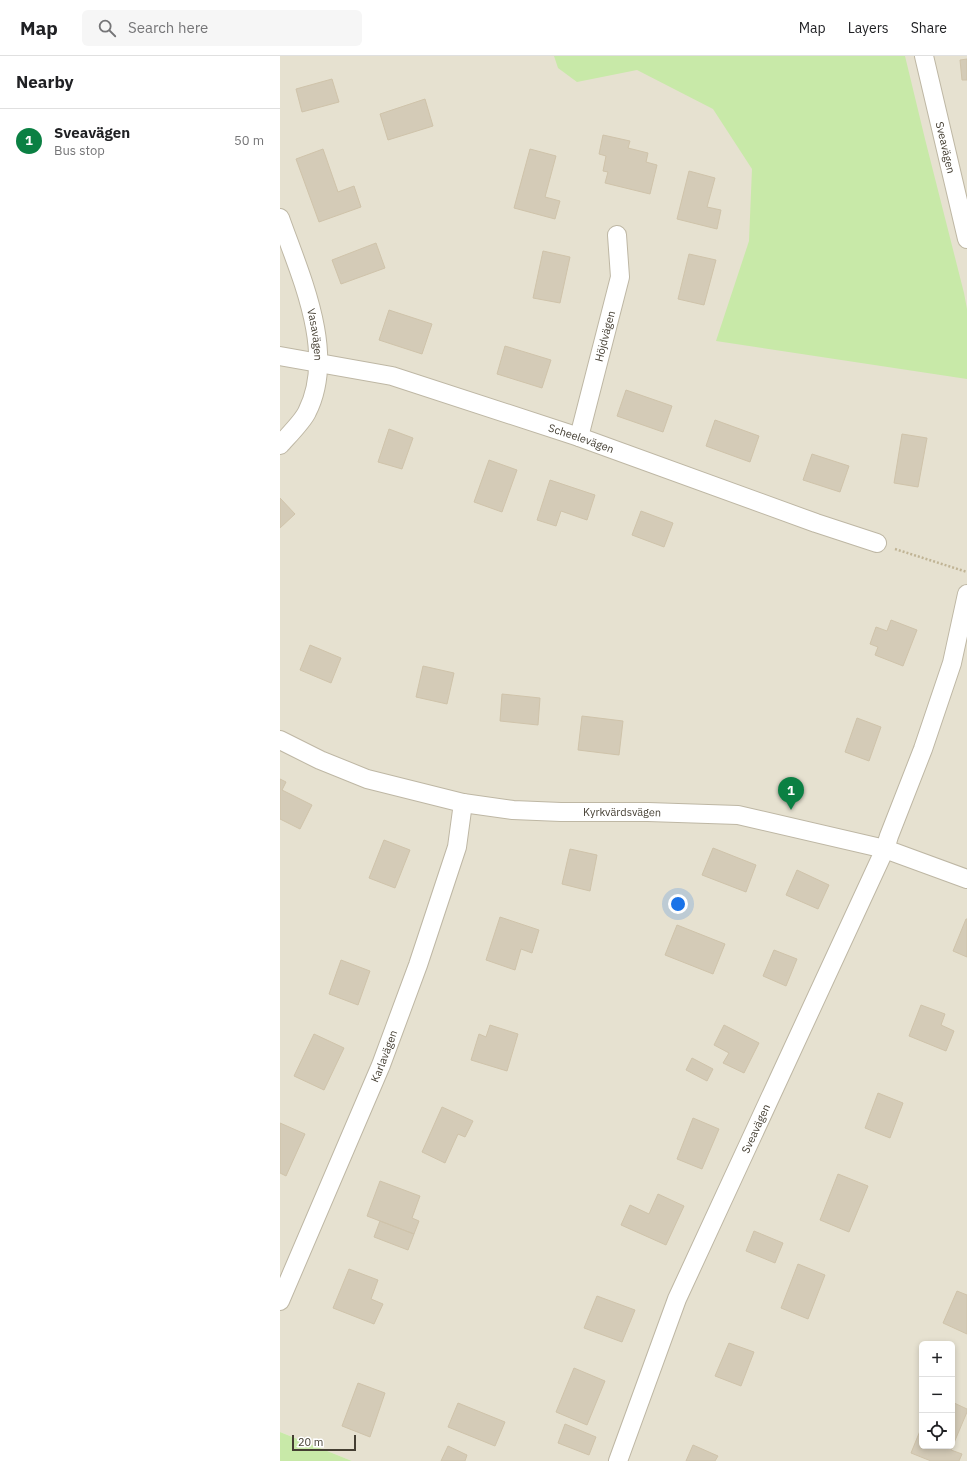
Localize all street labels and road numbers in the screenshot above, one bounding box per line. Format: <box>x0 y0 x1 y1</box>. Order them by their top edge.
street label: Sveavägen <box>933 120 958 175</box>
street label: Vasavägen <box>304 307 325 361</box>
street label: Höjdvägen <box>592 309 618 363</box>
street label: Scheelevägen <box>547 421 616 456</box>
street label: Kyrkvärdsvägen <box>583 805 661 819</box>
street label: Karlavägen <box>367 1028 400 1084</box>
street label: Sveavägen <box>738 1102 773 1156</box>

